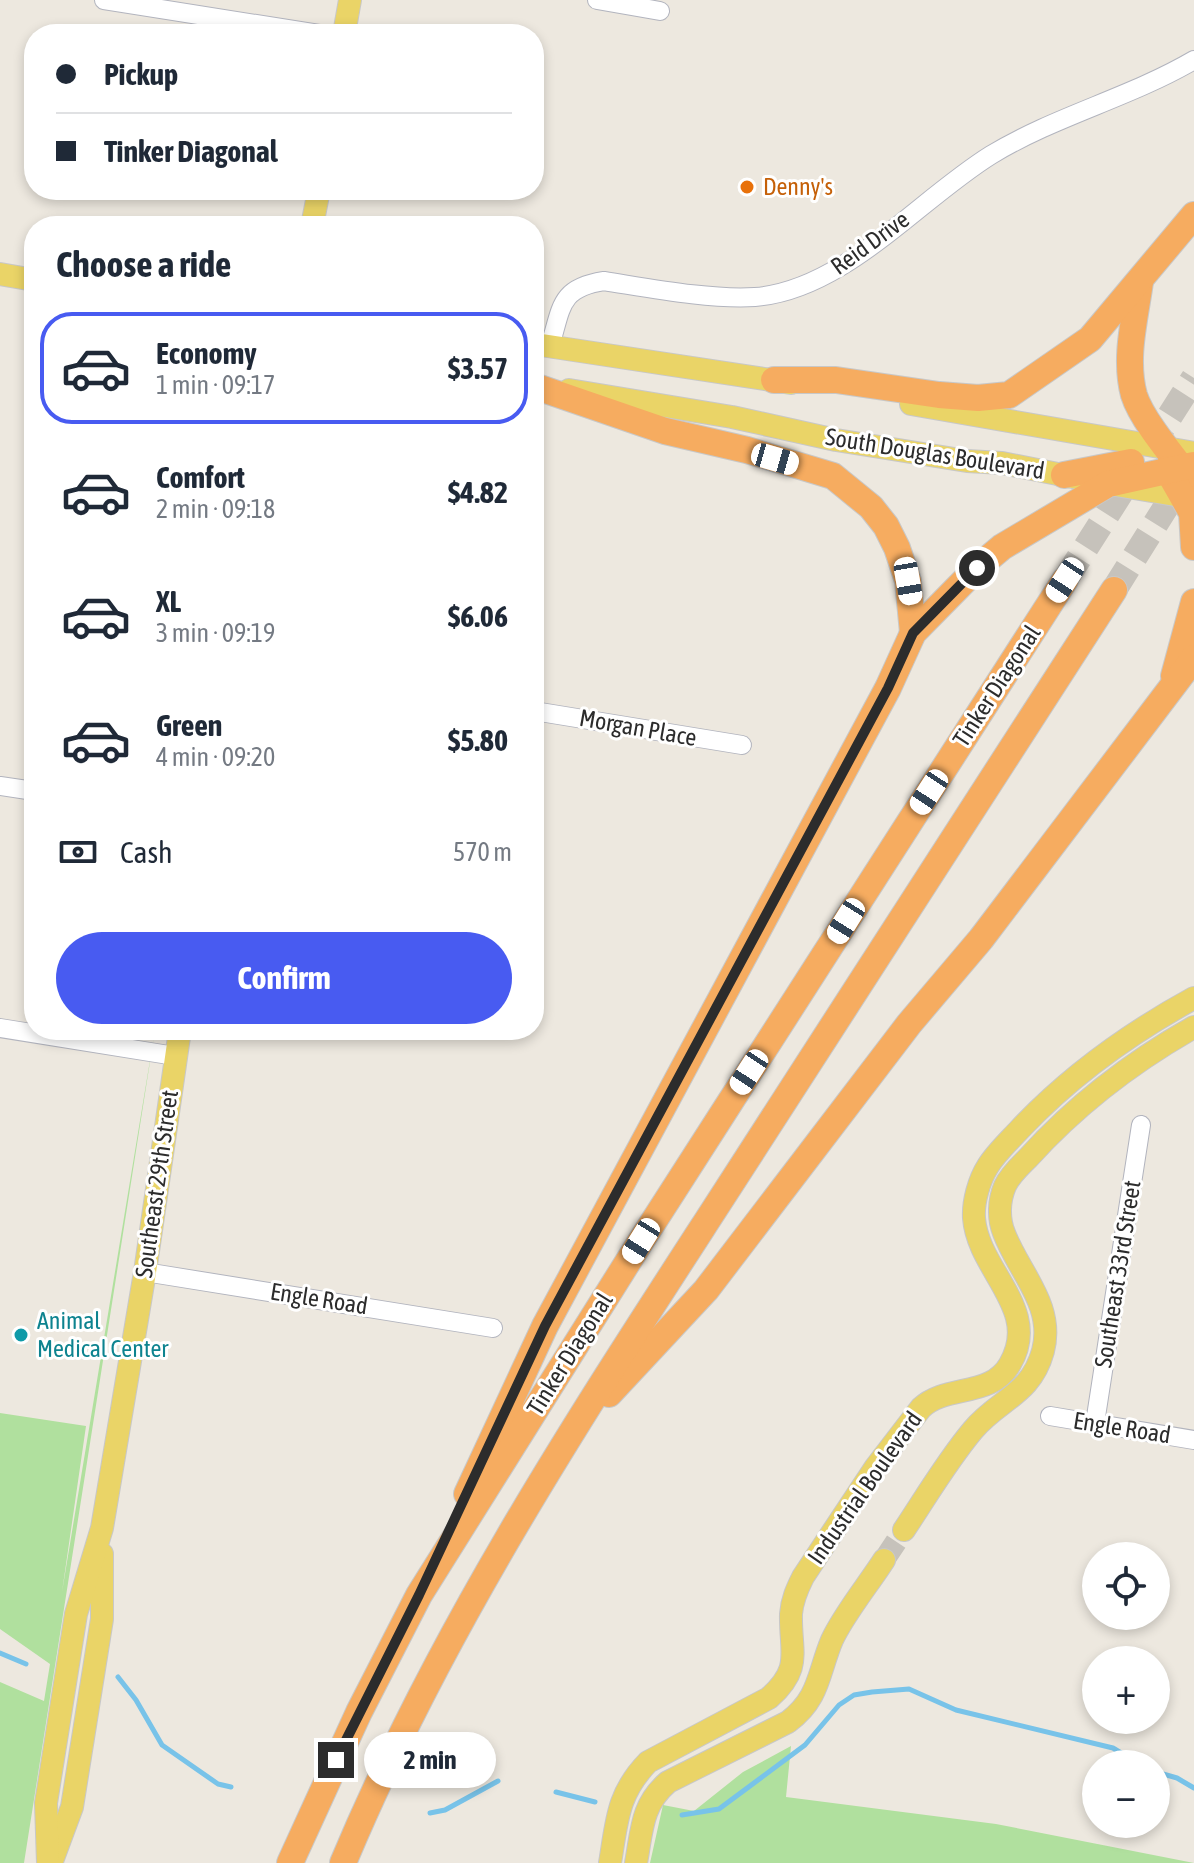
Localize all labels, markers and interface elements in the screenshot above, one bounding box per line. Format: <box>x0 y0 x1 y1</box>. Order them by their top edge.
text: Pickup <box>104 57 178 91</box>
text: Tinker Diagonal <box>104 134 278 168</box>
place label: Denny's <box>763 173 833 200</box>
marker: Denny's <box>738 178 756 196</box>
street label: Reid Drive <box>825 205 914 280</box>
text: Choose a ride <box>56 243 231 285</box>
icon: car <box>60 332 132 404</box>
text: Economy <box>156 336 257 370</box>
text: $3.57 <box>448 351 508 385</box>
text: 1 min · 09:17 <box>156 370 275 400</box>
street label: South Douglas Boulevard <box>824 423 1046 484</box>
car <box>749 441 801 477</box>
icon: car <box>60 456 132 528</box>
text: Comfort <box>156 460 245 494</box>
text: $4.82 <box>448 475 508 509</box>
text: 2 min · 09:18 <box>156 494 275 524</box>
route start <box>959 550 995 586</box>
car <box>1042 553 1088 607</box>
car <box>892 555 924 607</box>
icon: car <box>60 580 132 652</box>
text: XL <box>156 584 181 618</box>
text: $6.06 <box>448 599 508 633</box>
text: 3 min · 09:19 <box>156 618 275 648</box>
street label: Tinker Diagonal <box>947 620 1046 751</box>
icon: car <box>60 704 132 776</box>
street label: Morgan Place <box>577 704 699 751</box>
text: Green <box>156 708 222 742</box>
text: $5.80 <box>448 723 508 757</box>
text: 4 min · 09:20 <box>156 742 275 772</box>
car <box>906 765 952 819</box>
icon: cash <box>56 830 100 874</box>
text: Cash <box>120 835 173 869</box>
text: 570 m <box>453 837 512 867</box>
car <box>823 894 869 948</box>
button: Confirm <box>56 932 512 1024</box>
car <box>726 1045 772 1099</box>
street label: Southeast 29th Street <box>130 1088 183 1280</box>
street label: Southeast 33rd Street <box>1089 1178 1146 1369</box>
car <box>618 1214 664 1268</box>
street label: Engle Road <box>268 1277 370 1320</box>
street label: Tinker Diagonal <box>521 1287 618 1420</box>
place label: Animal Medical Center <box>37 1307 169 1362</box>
marker: Animal Medical Center <box>12 1326 30 1344</box>
street label: Industrial Boulevard <box>802 1406 927 1569</box>
street label: Engle Road <box>1071 1406 1173 1449</box>
map controls <box>1082 1542 1170 1838</box>
button: locate <box>1082 1542 1170 1630</box>
button: + <box>1082 1646 1170 1734</box>
callout: 2 min <box>364 1732 496 1788</box>
route end <box>318 1742 354 1778</box>
text: 2 min <box>403 1745 457 1775</box>
button: − <box>1082 1750 1170 1838</box>

